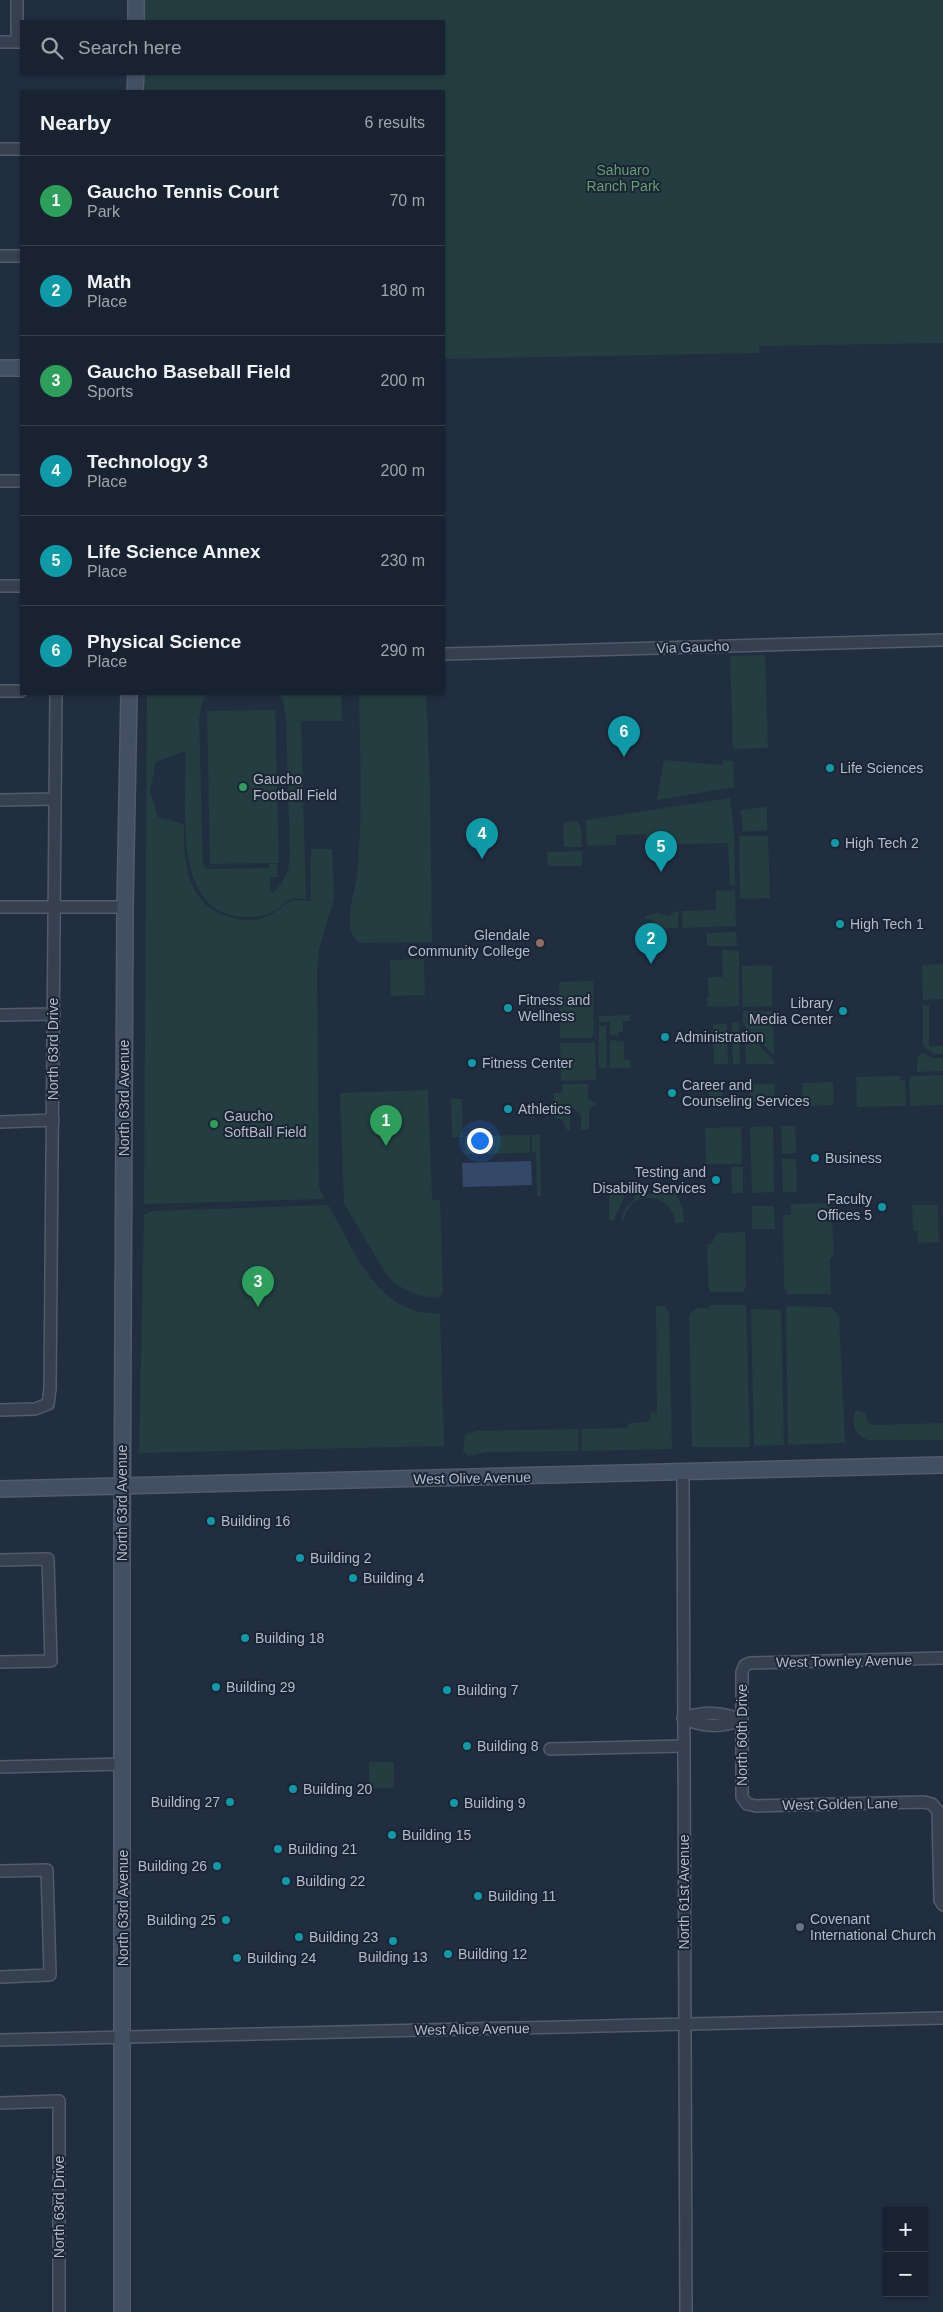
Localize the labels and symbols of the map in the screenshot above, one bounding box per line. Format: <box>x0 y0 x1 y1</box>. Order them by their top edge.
park label: Sahuaro Ranch Park <box>586 162 661 194</box>
street label: Via Gaucho <box>656 638 730 656</box>
pin: 6 <box>608 716 640 757</box>
place label: Life Sciences <box>840 760 923 776</box>
marker: Life Sciences <box>824 762 836 774</box>
place label: Gaucho Football Field <box>253 771 337 803</box>
marker: Gaucho Football Field <box>237 781 249 793</box>
pin: 4 <box>466 818 498 859</box>
pin: 5 <box>645 831 677 872</box>
place label: High Tech 2 <box>845 835 919 851</box>
marker: High Tech 2 <box>829 837 841 849</box>
place label: High Tech 1 <box>850 916 924 932</box>
marker: High Tech 1 <box>834 918 846 930</box>
pin: 2 <box>635 923 667 964</box>
place label: Glendale Community College <box>408 927 530 959</box>
marker: Glendale Community College <box>534 937 546 949</box>
place label: Fitness and Wellness <box>518 992 590 1024</box>
place label: Library Media Center <box>749 995 833 1027</box>
street label: North 63rd Drive <box>45 997 61 1100</box>
marker: Fitness and Wellness <box>502 1002 514 1014</box>
marker: Library Media Center <box>837 1005 849 1017</box>
place label: Administration <box>675 1029 764 1045</box>
marker: Administration <box>659 1031 671 1043</box>
street label: North 63rd Avenue <box>116 1040 132 1156</box>
place label: Fitness Center <box>482 1055 573 1071</box>
marker: Fitness Center <box>466 1057 478 1069</box>
place label: Career and Counseling Services <box>682 1077 810 1109</box>
marker: Career and Counseling Services <box>666 1087 678 1099</box>
place label: Athletics <box>518 1101 571 1117</box>
marker: Athletics <box>502 1103 514 1115</box>
pin: 1 <box>370 1105 402 1146</box>
place label: Gaucho SoftBall Field <box>224 1108 306 1140</box>
marker: Gaucho SoftBall Field <box>208 1118 220 1130</box>
your location <box>467 1128 493 1154</box>
place label: Business <box>825 1150 882 1166</box>
marker: Business <box>809 1152 821 1164</box>
place label: Testing and Disability Services <box>592 1164 706 1196</box>
marker: Testing and Disability Services <box>710 1174 722 1186</box>
place label: Faculty Offices 5 <box>817 1191 872 1223</box>
marker: Faculty Offices 5 <box>876 1201 888 1213</box>
pin: 3 <box>242 1266 274 1307</box>
street label: North 63rd Avenue <box>114 1445 130 1561</box>
street label: West Olive Avenue <box>413 1469 531 1487</box>
place label: Building 16 <box>221 1513 290 1529</box>
marker: Building 16 <box>205 1515 217 1527</box>
place label: Building 2 <box>310 1550 372 1566</box>
marker: Building 2 <box>294 1552 306 1564</box>
place label: Building 4 <box>363 1570 425 1586</box>
marker: Building 4 <box>347 1572 359 1584</box>
place label: Building 18 <box>255 1630 324 1646</box>
marker: Building 18 <box>239 1632 251 1644</box>
street label: West Townley Avenue <box>776 1652 912 1670</box>
place label: Building 29 <box>226 1679 295 1695</box>
marker: Building 29 <box>210 1681 222 1693</box>
place label: Building 7 <box>457 1682 519 1698</box>
marker: Building 7 <box>441 1684 453 1696</box>
street label: North 60th Drive <box>734 1684 750 1786</box>
place label: Building 8 <box>477 1738 539 1754</box>
marker: Building 8 <box>461 1740 473 1752</box>
place label: Building 20 <box>303 1781 372 1797</box>
marker: Building 20 <box>287 1783 299 1795</box>
place label: Building 27 <box>151 1794 220 1810</box>
place label: Building 9 <box>464 1795 526 1811</box>
street label: West Golden Lane <box>782 1795 898 1813</box>
marker: Building 27 <box>224 1796 236 1808</box>
marker: Building 9 <box>448 1797 460 1809</box>
place label: Building 15 <box>402 1827 471 1843</box>
marker: Building 15 <box>386 1829 398 1841</box>
street label: North 61st Avenue <box>676 1834 692 1949</box>
place label: Building 21 <box>288 1841 357 1857</box>
marker: Building 21 <box>272 1843 284 1855</box>
street label: North 63rd Avenue <box>115 1850 131 1966</box>
place label: Building 26 <box>138 1858 207 1874</box>
marker: Building 26 <box>211 1860 223 1872</box>
place label: Building 22 <box>296 1873 365 1889</box>
marker: Building 22 <box>280 1875 292 1887</box>
place label: Building 11 <box>488 1888 556 1904</box>
marker: Building 11 <box>472 1890 484 1902</box>
place label: Covenant International Church <box>810 1911 936 1943</box>
place label: Building 25 <box>147 1912 216 1928</box>
marker: Building 25 <box>220 1914 232 1926</box>
marker: Covenant International Church <box>794 1921 806 1933</box>
place label: Building 23 <box>309 1929 378 1945</box>
marker: Building 23 <box>293 1931 305 1943</box>
marker: Building 13 <box>387 1935 399 1947</box>
place label: Building 12 <box>458 1946 527 1962</box>
marker: Building 12 <box>442 1948 454 1960</box>
place label: Building 13 <box>358 1949 428 1965</box>
place label: Building 24 <box>247 1950 316 1966</box>
marker: Building 24 <box>231 1952 243 1964</box>
street label: West Alice Avenue <box>414 2020 530 2038</box>
street label: North 63rd Drive <box>51 2155 67 2258</box>

